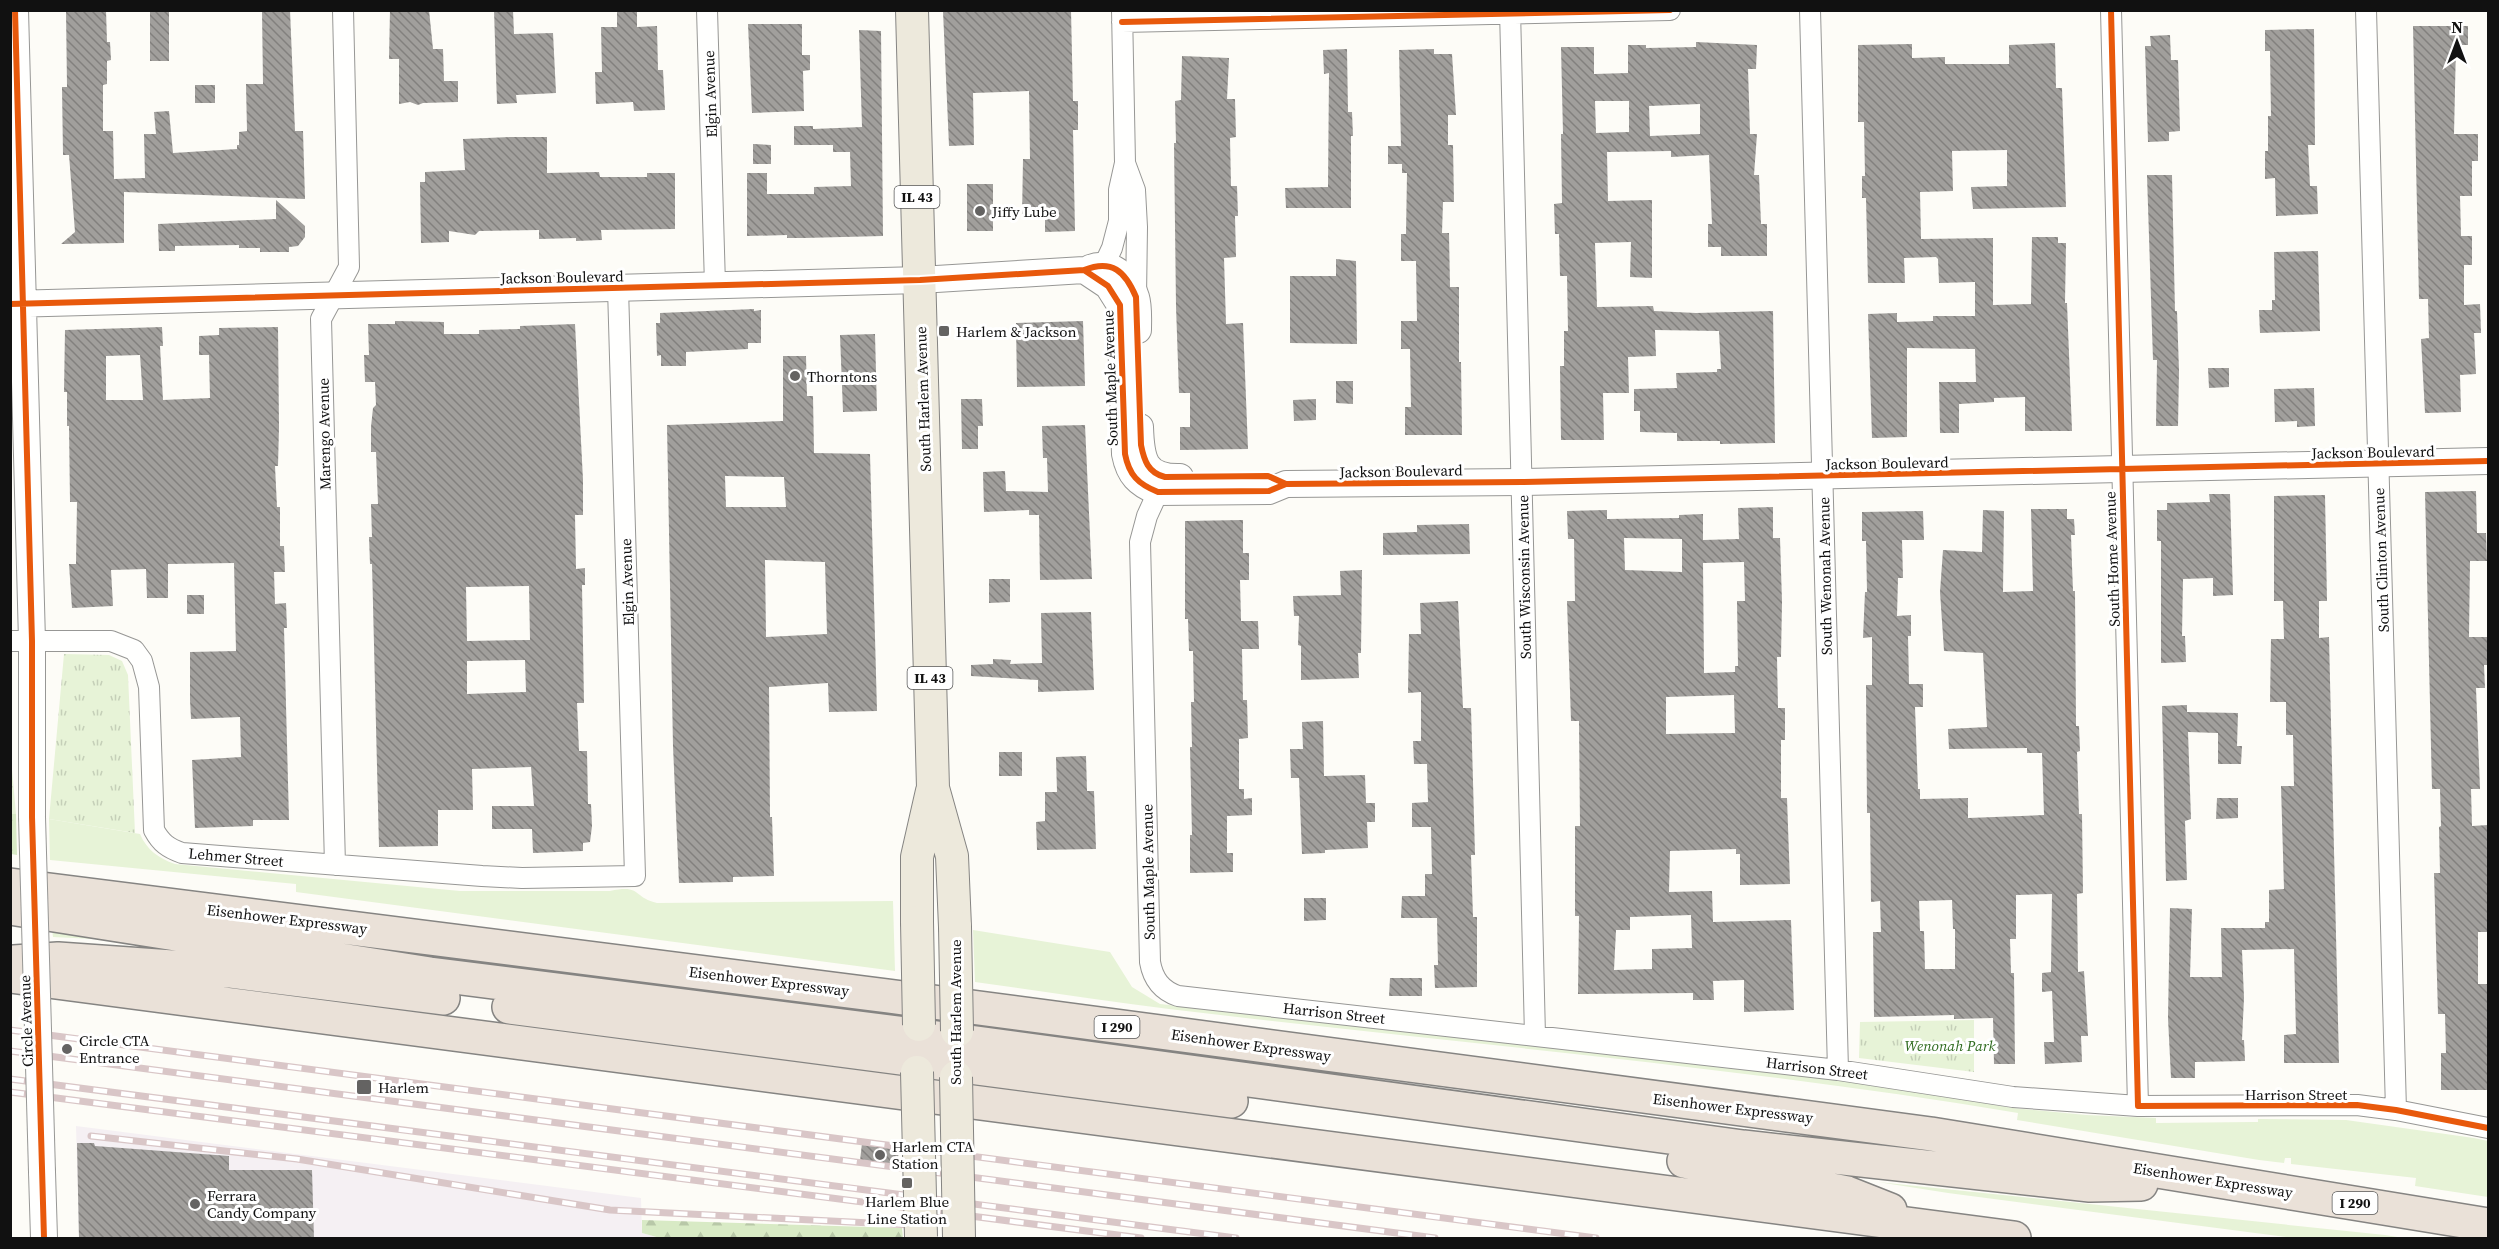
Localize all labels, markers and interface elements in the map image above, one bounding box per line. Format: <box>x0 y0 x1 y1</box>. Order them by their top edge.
north arrow <box>2427 12 2487 72</box>
text: N <box>2451 16 2463 38</box>
street label: Elgin Avenue <box>698 50 722 138</box>
road number: IL 43 <box>894 186 940 208</box>
place label: Jiffy Lube <box>991 201 1057 222</box>
marker: Jiffy Lube <box>973 204 987 218</box>
street label: Jackson Boulevard <box>499 265 624 289</box>
street label: South Maple Avenue <box>1097 309 1123 446</box>
place label: Harlem & Jackson <box>956 321 1077 342</box>
marker: Harlem & Jackson <box>937 324 951 338</box>
street label: South Harlem Avenue <box>910 326 936 472</box>
place label: Thorntons <box>807 366 877 387</box>
marker: Thorntons <box>788 369 802 383</box>
street label: Marengo Avenue <box>313 377 335 490</box>
street label: Jackson Boulevard <box>2310 440 2435 464</box>
street label: Jackson Boulevard <box>1824 451 1949 475</box>
street label: Jackson Boulevard <box>1338 459 1463 483</box>
street label: South Clinton Avenue <box>2368 487 2394 632</box>
street label: South Home Avenue <box>2099 491 2125 627</box>
street label: South Wisconsin Avenue <box>1512 494 1536 659</box>
street label: South Wenonah Avenue <box>1813 496 1837 655</box>
street label: Elgin Avenue <box>615 538 639 626</box>
road number: IL 43 <box>908 667 952 689</box>
street label: South Maple Avenue <box>1136 804 1160 940</box>
street label: Lehmer Street <box>188 842 284 872</box>
street label: Eisenhower Expressway <box>206 899 369 939</box>
street label: South Harlem Avenue <box>945 939 966 1085</box>
street label: Eisenhower Expressway <box>688 961 851 1001</box>
street label: Circle Avenue <box>14 974 38 1067</box>
street label: Harrison Street <box>1282 997 1386 1029</box>
road number: I 290 <box>1094 1016 1140 1038</box>
street label: Eisenhower Expressway <box>1170 1023 1333 1067</box>
place label: Circle CTA Entrance <box>79 1030 149 1068</box>
park label: Wenonah Park <box>1904 1035 1997 1056</box>
marker: Circle CTA Entrance <box>60 1042 74 1056</box>
street label: Harrison Street <box>1765 1051 1869 1085</box>
place label: Harlem <box>378 1077 429 1098</box>
marker: Harlem <box>355 1078 373 1096</box>
street label: Harrison Street <box>2245 1084 2347 1105</box>
street label: Eisenhower Expressway <box>1652 1088 1815 1128</box>
place label: Harlem CTA Station <box>892 1136 974 1174</box>
marker: Harlem CTA Station <box>873 1148 887 1162</box>
street label: Eisenhower Expressway <box>2132 1157 2295 1203</box>
marker: Harlem Blue Line Station <box>900 1176 914 1190</box>
place label: Ferrara Candy Company <box>207 1185 317 1223</box>
place label: Harlem Blue Line Station <box>865 1191 949 1229</box>
road number: I 290 <box>2332 1192 2378 1214</box>
marker: Ferrara Candy Company <box>188 1197 202 1211</box>

